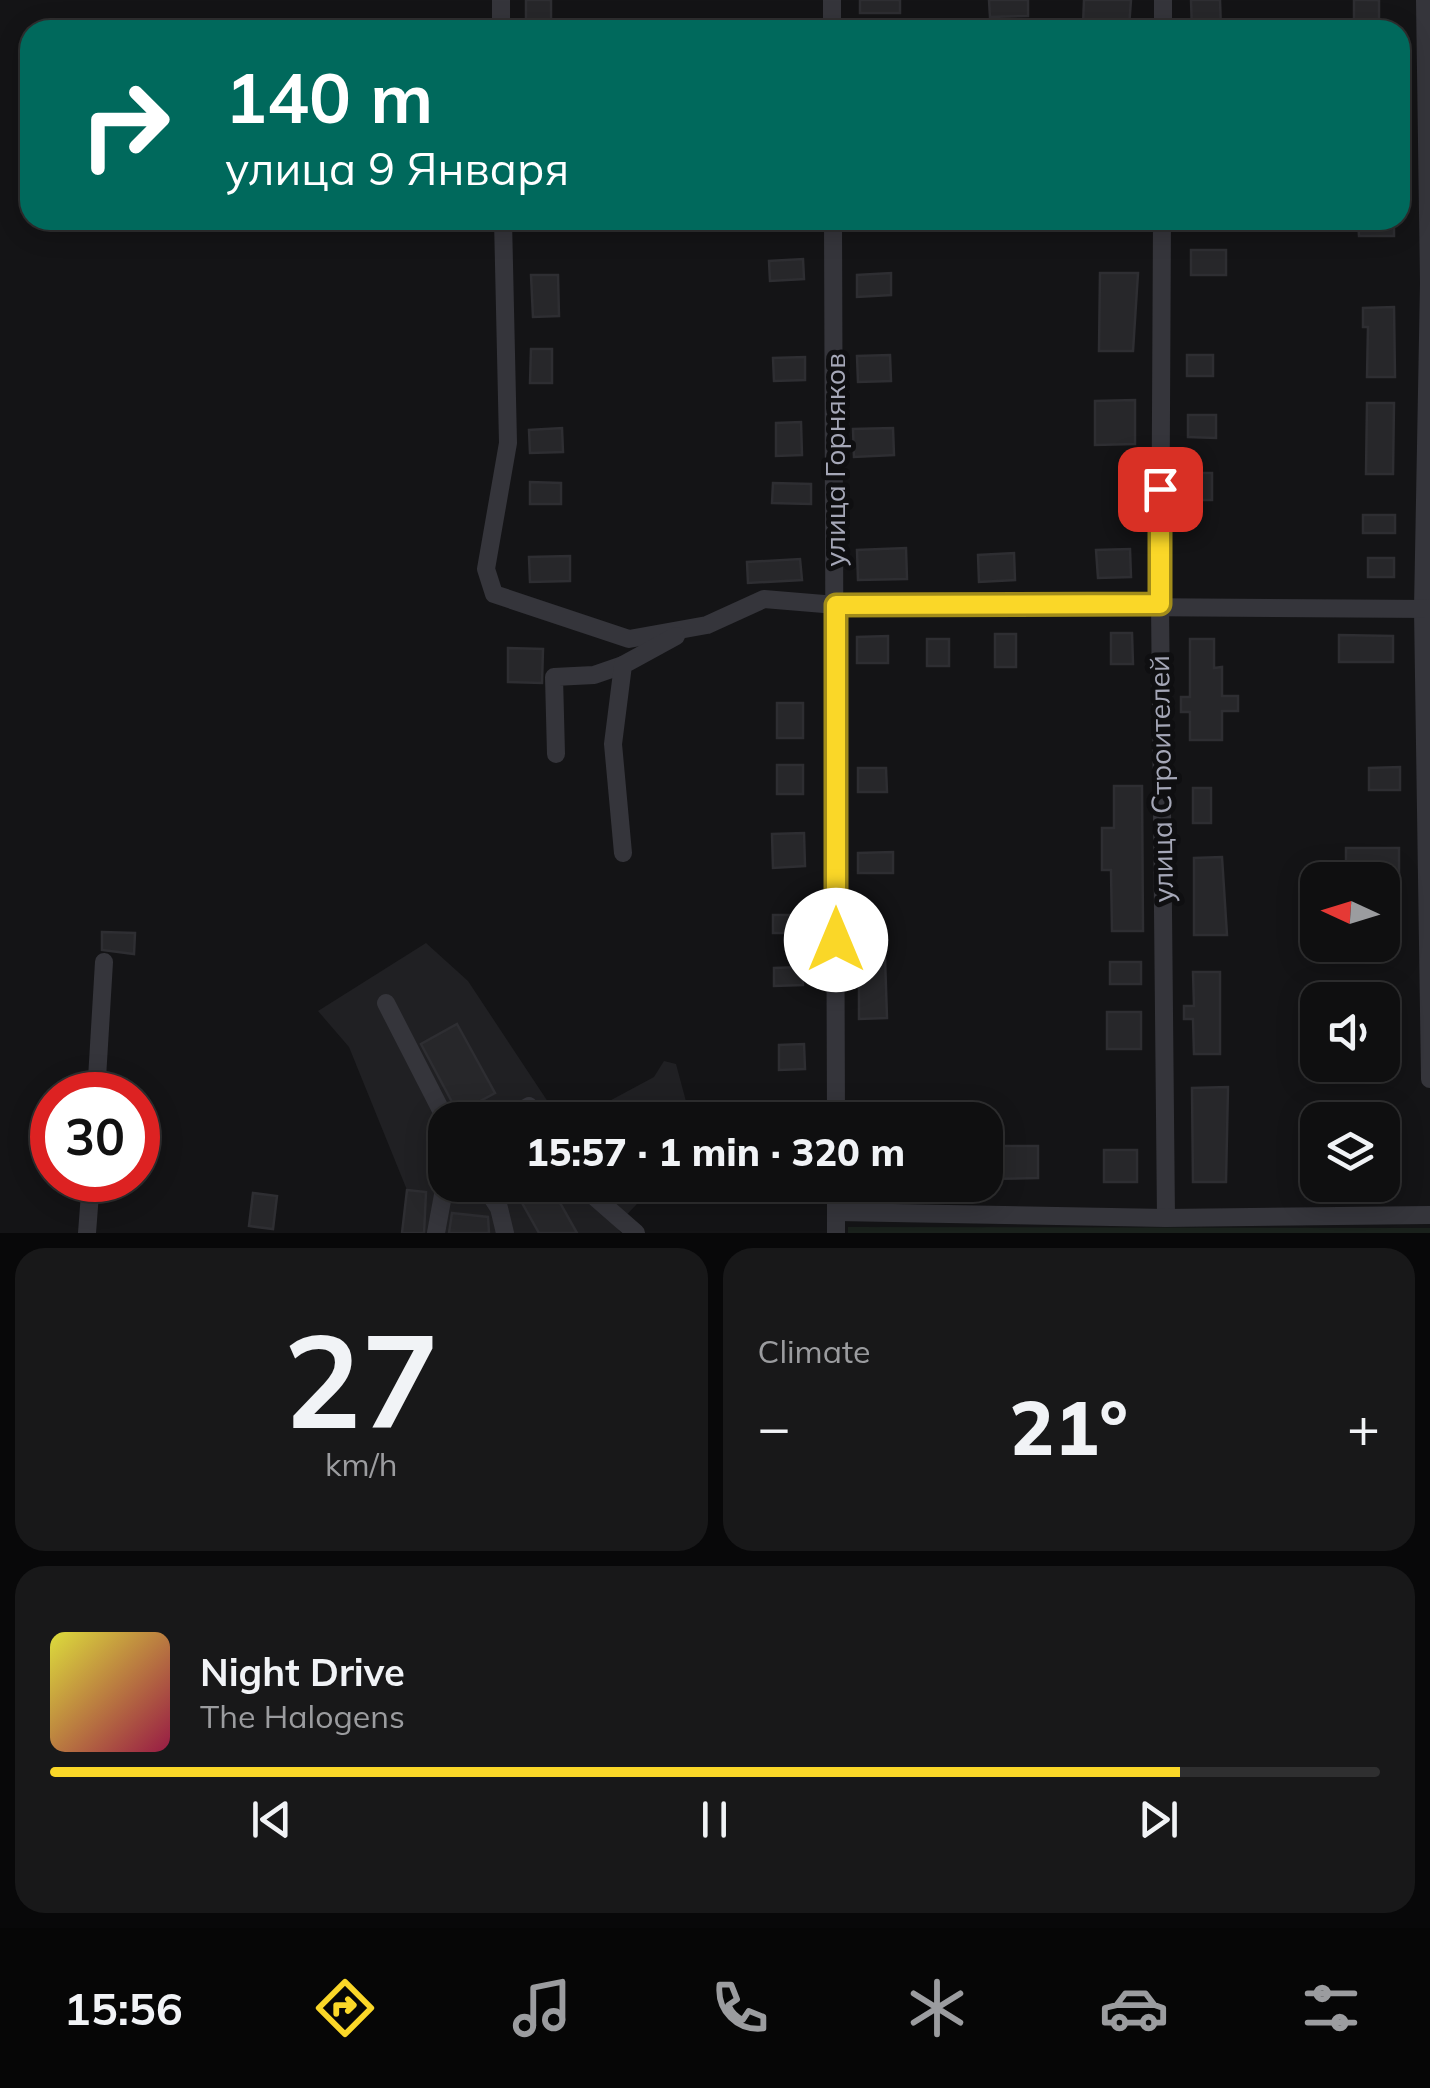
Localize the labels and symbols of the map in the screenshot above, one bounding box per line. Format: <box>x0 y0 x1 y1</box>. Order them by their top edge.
street label: улица Горняков <box>817 353 852 567</box>
pin <box>1118 447 1203 532</box>
street label: улица Строителей <box>1141 655 1180 903</box>
north arrow <box>1300 862 1400 962</box>
position arrow <box>784 888 888 992</box>
speed limit sign: 30 <box>30 1072 160 1202</box>

